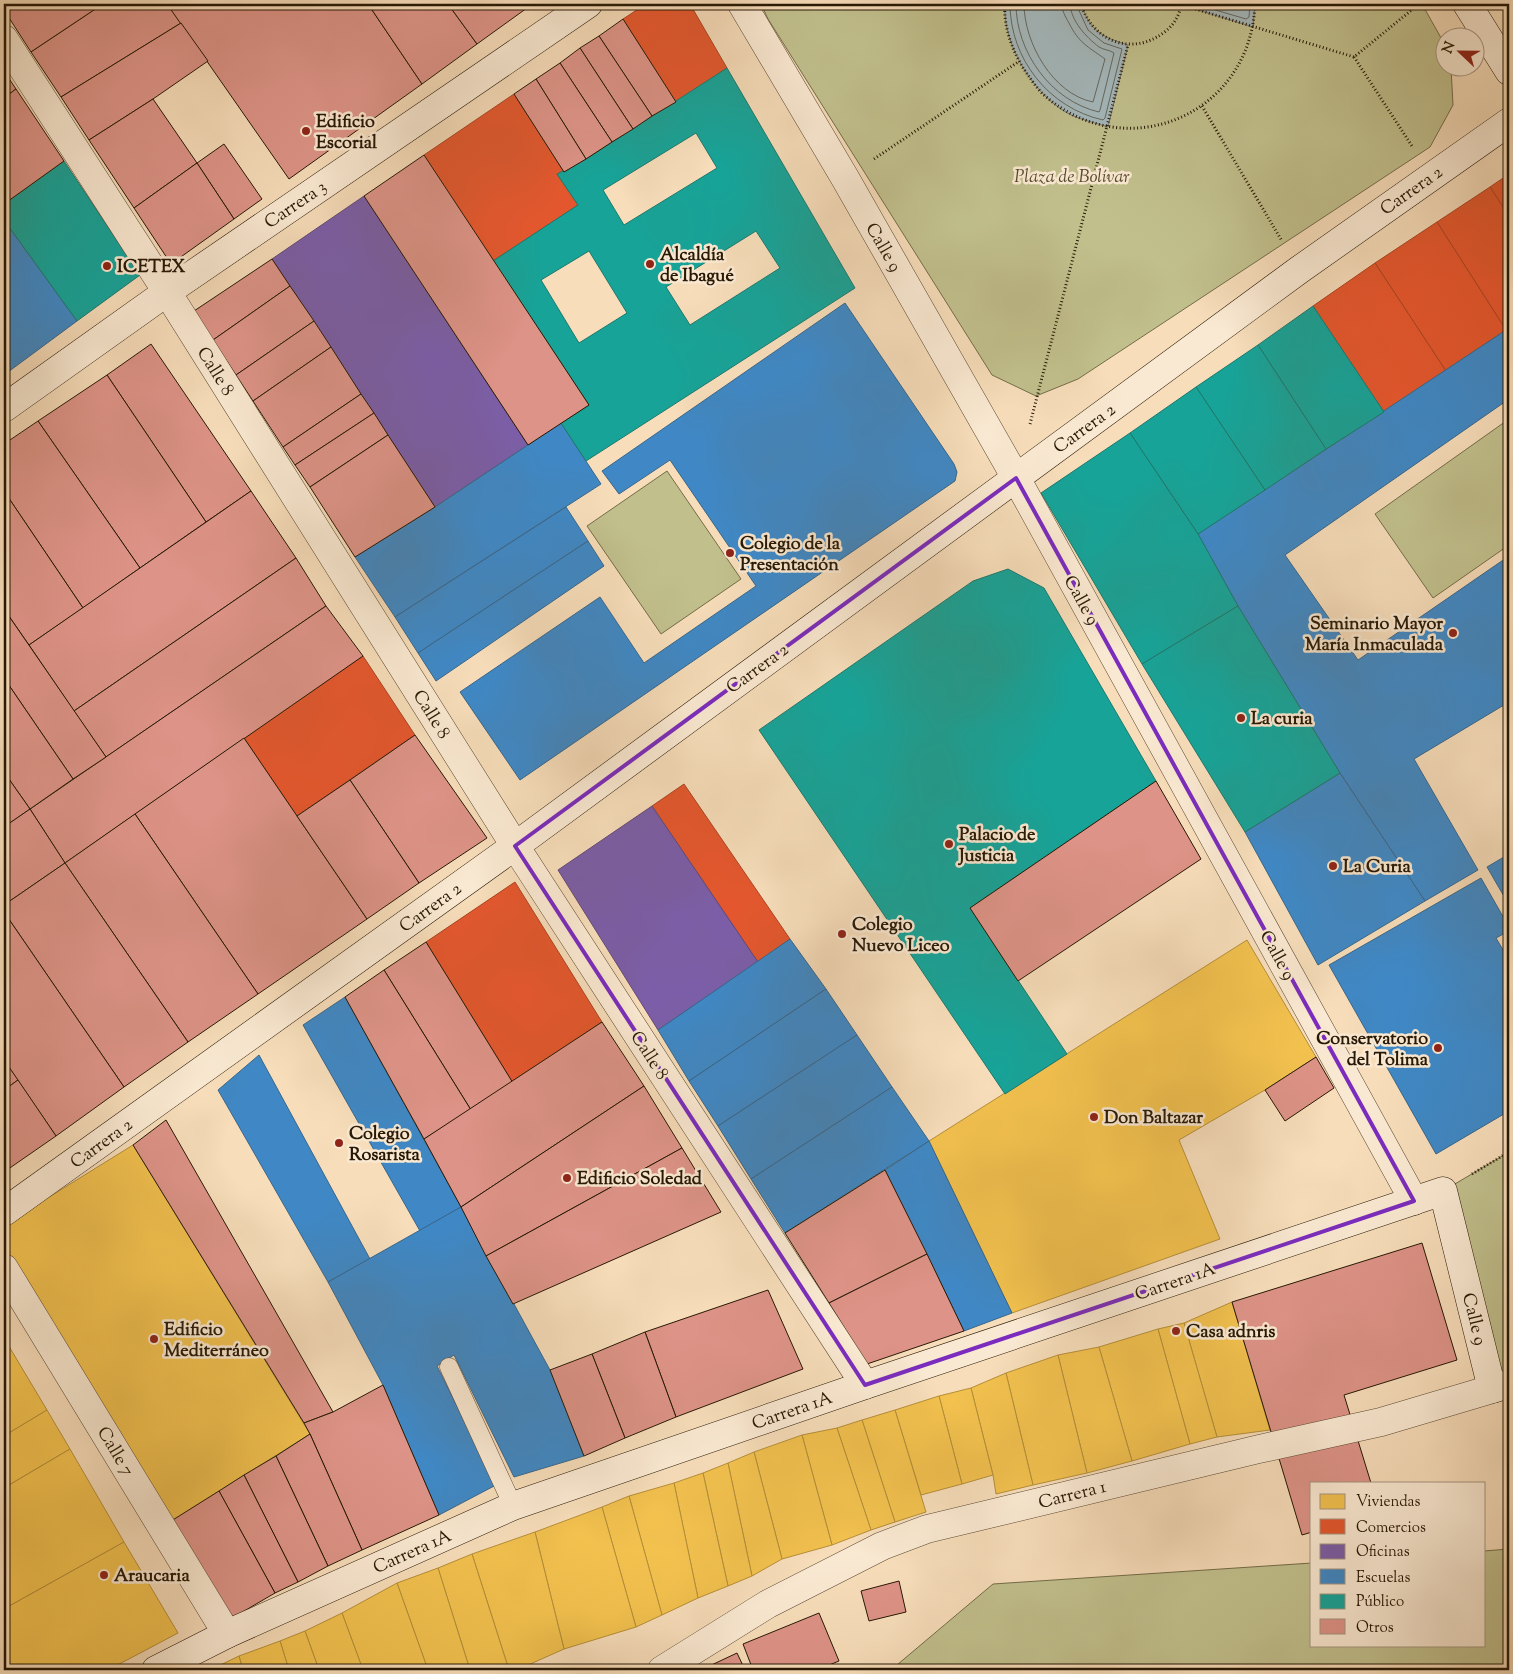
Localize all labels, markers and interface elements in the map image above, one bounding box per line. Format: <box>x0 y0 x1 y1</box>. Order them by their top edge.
north arrow <box>1436 28 1486 78</box>
text: N <box>1438 39 1461 57</box>
place label: Edificio Escorial <box>316 110 378 157</box>
marker: Edificio Escorial <box>300 125 312 137</box>
street label: Carrera 2 <box>1375 160 1449 223</box>
park label: Plaza de Bolívar <box>1014 165 1130 191</box>
street label: Carrera 3 <box>260 175 333 236</box>
street label: Calle 9 <box>858 218 907 278</box>
place label: Alcaldía de Ibagué <box>660 243 734 290</box>
place label: ICETEX <box>117 255 186 281</box>
marker: Alcaldía de Ibagué <box>644 258 656 270</box>
marker: ICETEX <box>101 260 113 272</box>
street label: Calle 8 <box>189 342 240 402</box>
street label: Carrera 2 <box>1049 398 1122 461</box>
place label: Colegio de la Presentación <box>740 532 841 579</box>
marker: Colegio de la Presentación <box>724 547 736 559</box>
street label: Calle 9 <box>1056 571 1105 631</box>
place label: Seminario Mayor María Inmaculada <box>1305 612 1444 659</box>
marker: Seminario Mayor María Inmaculada <box>1447 627 1459 639</box>
street label: Carrera 2 <box>722 638 795 701</box>
street label: Calle 8 <box>405 685 456 745</box>
place label: La curia <box>1251 707 1313 733</box>
marker: La curia <box>1235 712 1247 724</box>
place label: Palacio de Justicia <box>957 823 1036 870</box>
marker: Palacio de Justicia <box>943 838 955 850</box>
place label: La Curia <box>1343 855 1411 881</box>
marker: La Curia <box>1327 860 1339 872</box>
street label: Carrera 2 <box>395 877 468 940</box>
place label: Colegio Nuevo Liceo <box>852 913 950 960</box>
street label: Calle 9 <box>1252 926 1301 986</box>
marker: Colegio Nuevo Liceo <box>836 928 848 940</box>
street label: Calle 8 <box>623 1027 674 1086</box>
place label: Conservatorio del Tolima <box>1316 1027 1429 1074</box>
marker: Conservatorio del Tolima <box>1432 1042 1444 1054</box>
place label: Don Baltazar <box>1104 1106 1203 1132</box>
marker: Don Baltazar <box>1088 1111 1100 1123</box>
street label: Carrera 2 <box>66 1113 139 1176</box>
place label: Colegio Rosarista <box>349 1122 420 1169</box>
marker: Colegio Rosarista <box>333 1137 345 1149</box>
place label: Edificio Soledad <box>577 1167 703 1193</box>
marker: Edificio Soledad <box>561 1172 573 1184</box>
street label: Carrera 1A <box>1132 1257 1220 1309</box>
street label: Calle 9 <box>1454 1290 1492 1349</box>
place label: Edificio Mediterráneo <box>164 1318 269 1365</box>
place label: Casa adnris <box>1186 1320 1275 1346</box>
marker: Casa adnris <box>1170 1325 1182 1337</box>
marker: Edificio Mediterráneo <box>148 1333 160 1345</box>
street label: Carrera 1A <box>749 1386 837 1438</box>
street label: Calle 7 <box>89 1422 139 1482</box>
street label: Carrera 1 <box>1036 1475 1109 1517</box>
legend <box>1310 1482 1486 1646</box>
text: Viviendas <box>1356 1492 1421 1513</box>
text: Comercios <box>1356 1518 1426 1539</box>
street label: Carrera 1A <box>369 1524 457 1582</box>
text: Oficinas <box>1356 1542 1410 1563</box>
place label: Araucaria <box>114 1564 190 1590</box>
text: Escuelas <box>1356 1568 1410 1589</box>
marker: Araucaria <box>98 1569 110 1581</box>
text: Público <box>1356 1592 1404 1613</box>
text: Otros <box>1356 1618 1394 1639</box>

